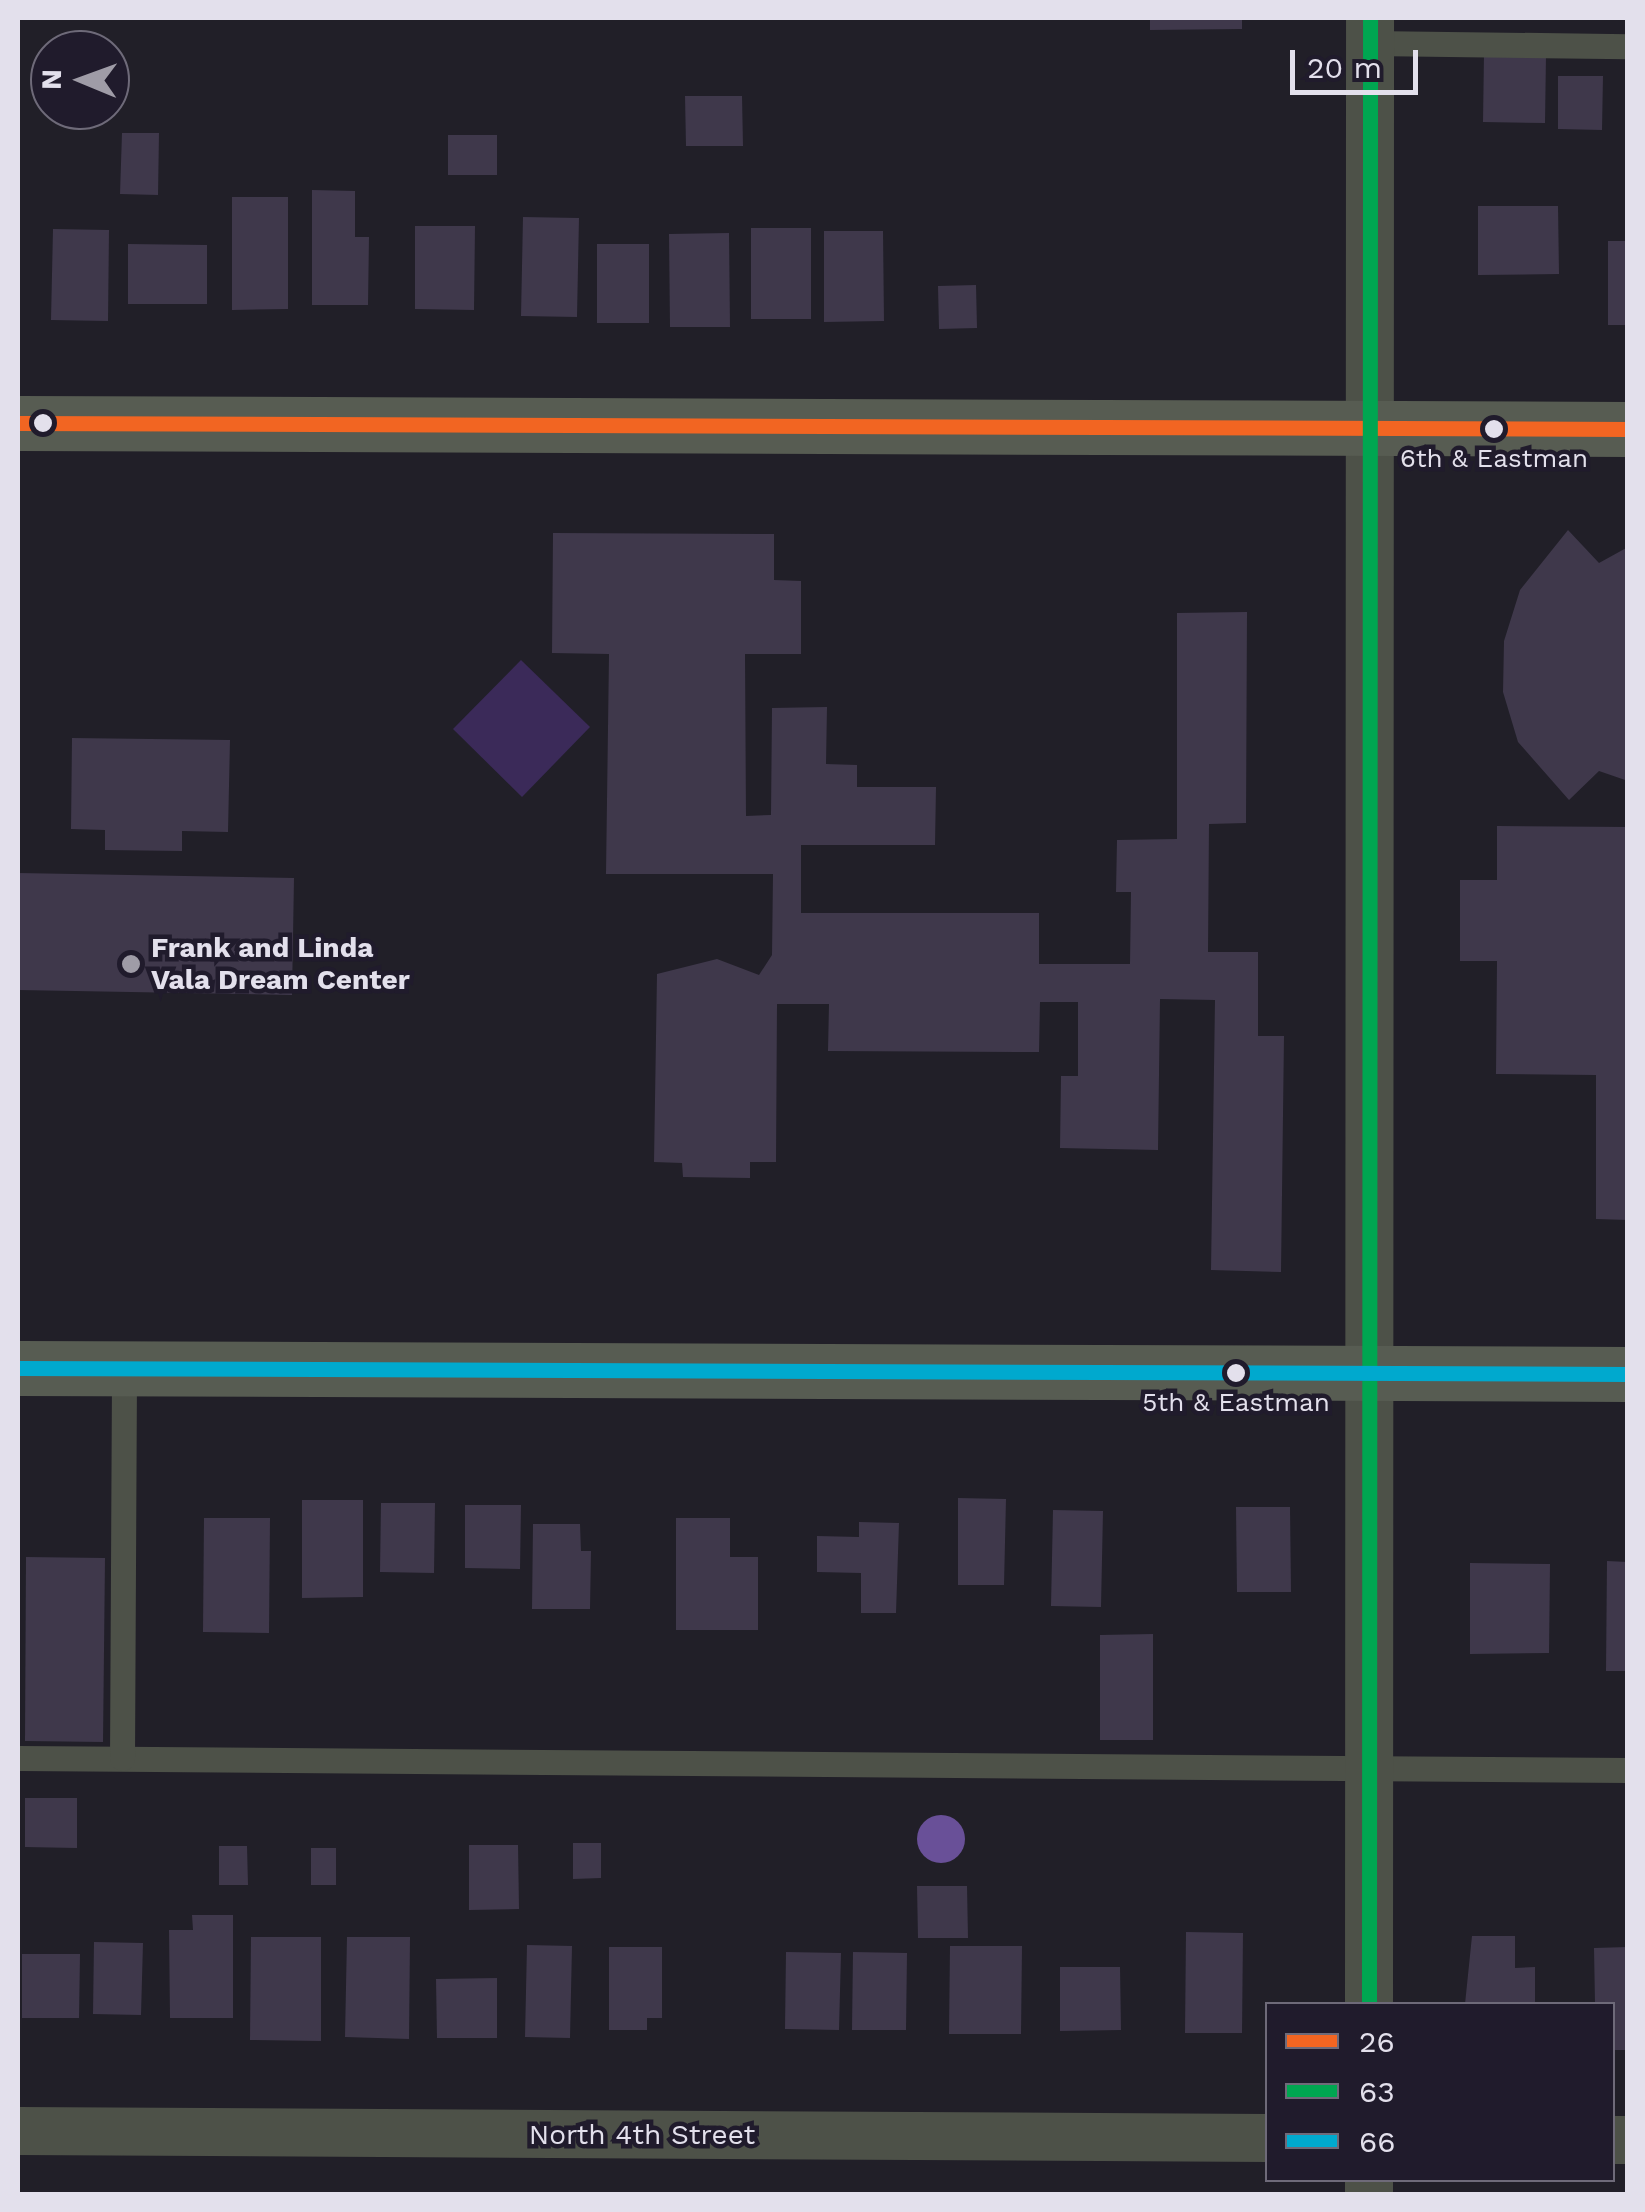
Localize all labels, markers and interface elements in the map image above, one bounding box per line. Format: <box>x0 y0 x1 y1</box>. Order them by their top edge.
north arrow <box>30 30 130 130</box>
scale bar <box>1295 30 1422 92</box>
text: 20 m <box>1307 50 1382 85</box>
text: N <box>35 69 68 90</box>
unlabelled marker <box>33 413 53 433</box>
marker: 6th & Eastman <box>1484 419 1504 439</box>
place label: 6th & Eastman <box>1400 443 1588 475</box>
place label: Frank and Linda Vala Dream Center <box>151 931 410 997</box>
marker: Frank and Linda Vala Dream Center <box>120 953 142 975</box>
marker: 5th & Eastman <box>1226 1363 1246 1383</box>
place label: 5th & Eastman <box>1142 1387 1330 1419</box>
legend <box>1265 2002 1615 2182</box>
text: 26 <box>1359 2024 1395 2059</box>
text: 63 <box>1359 2074 1395 2109</box>
street label: North 4th Street <box>529 2118 755 2152</box>
text: 66 <box>1359 2124 1395 2159</box>

